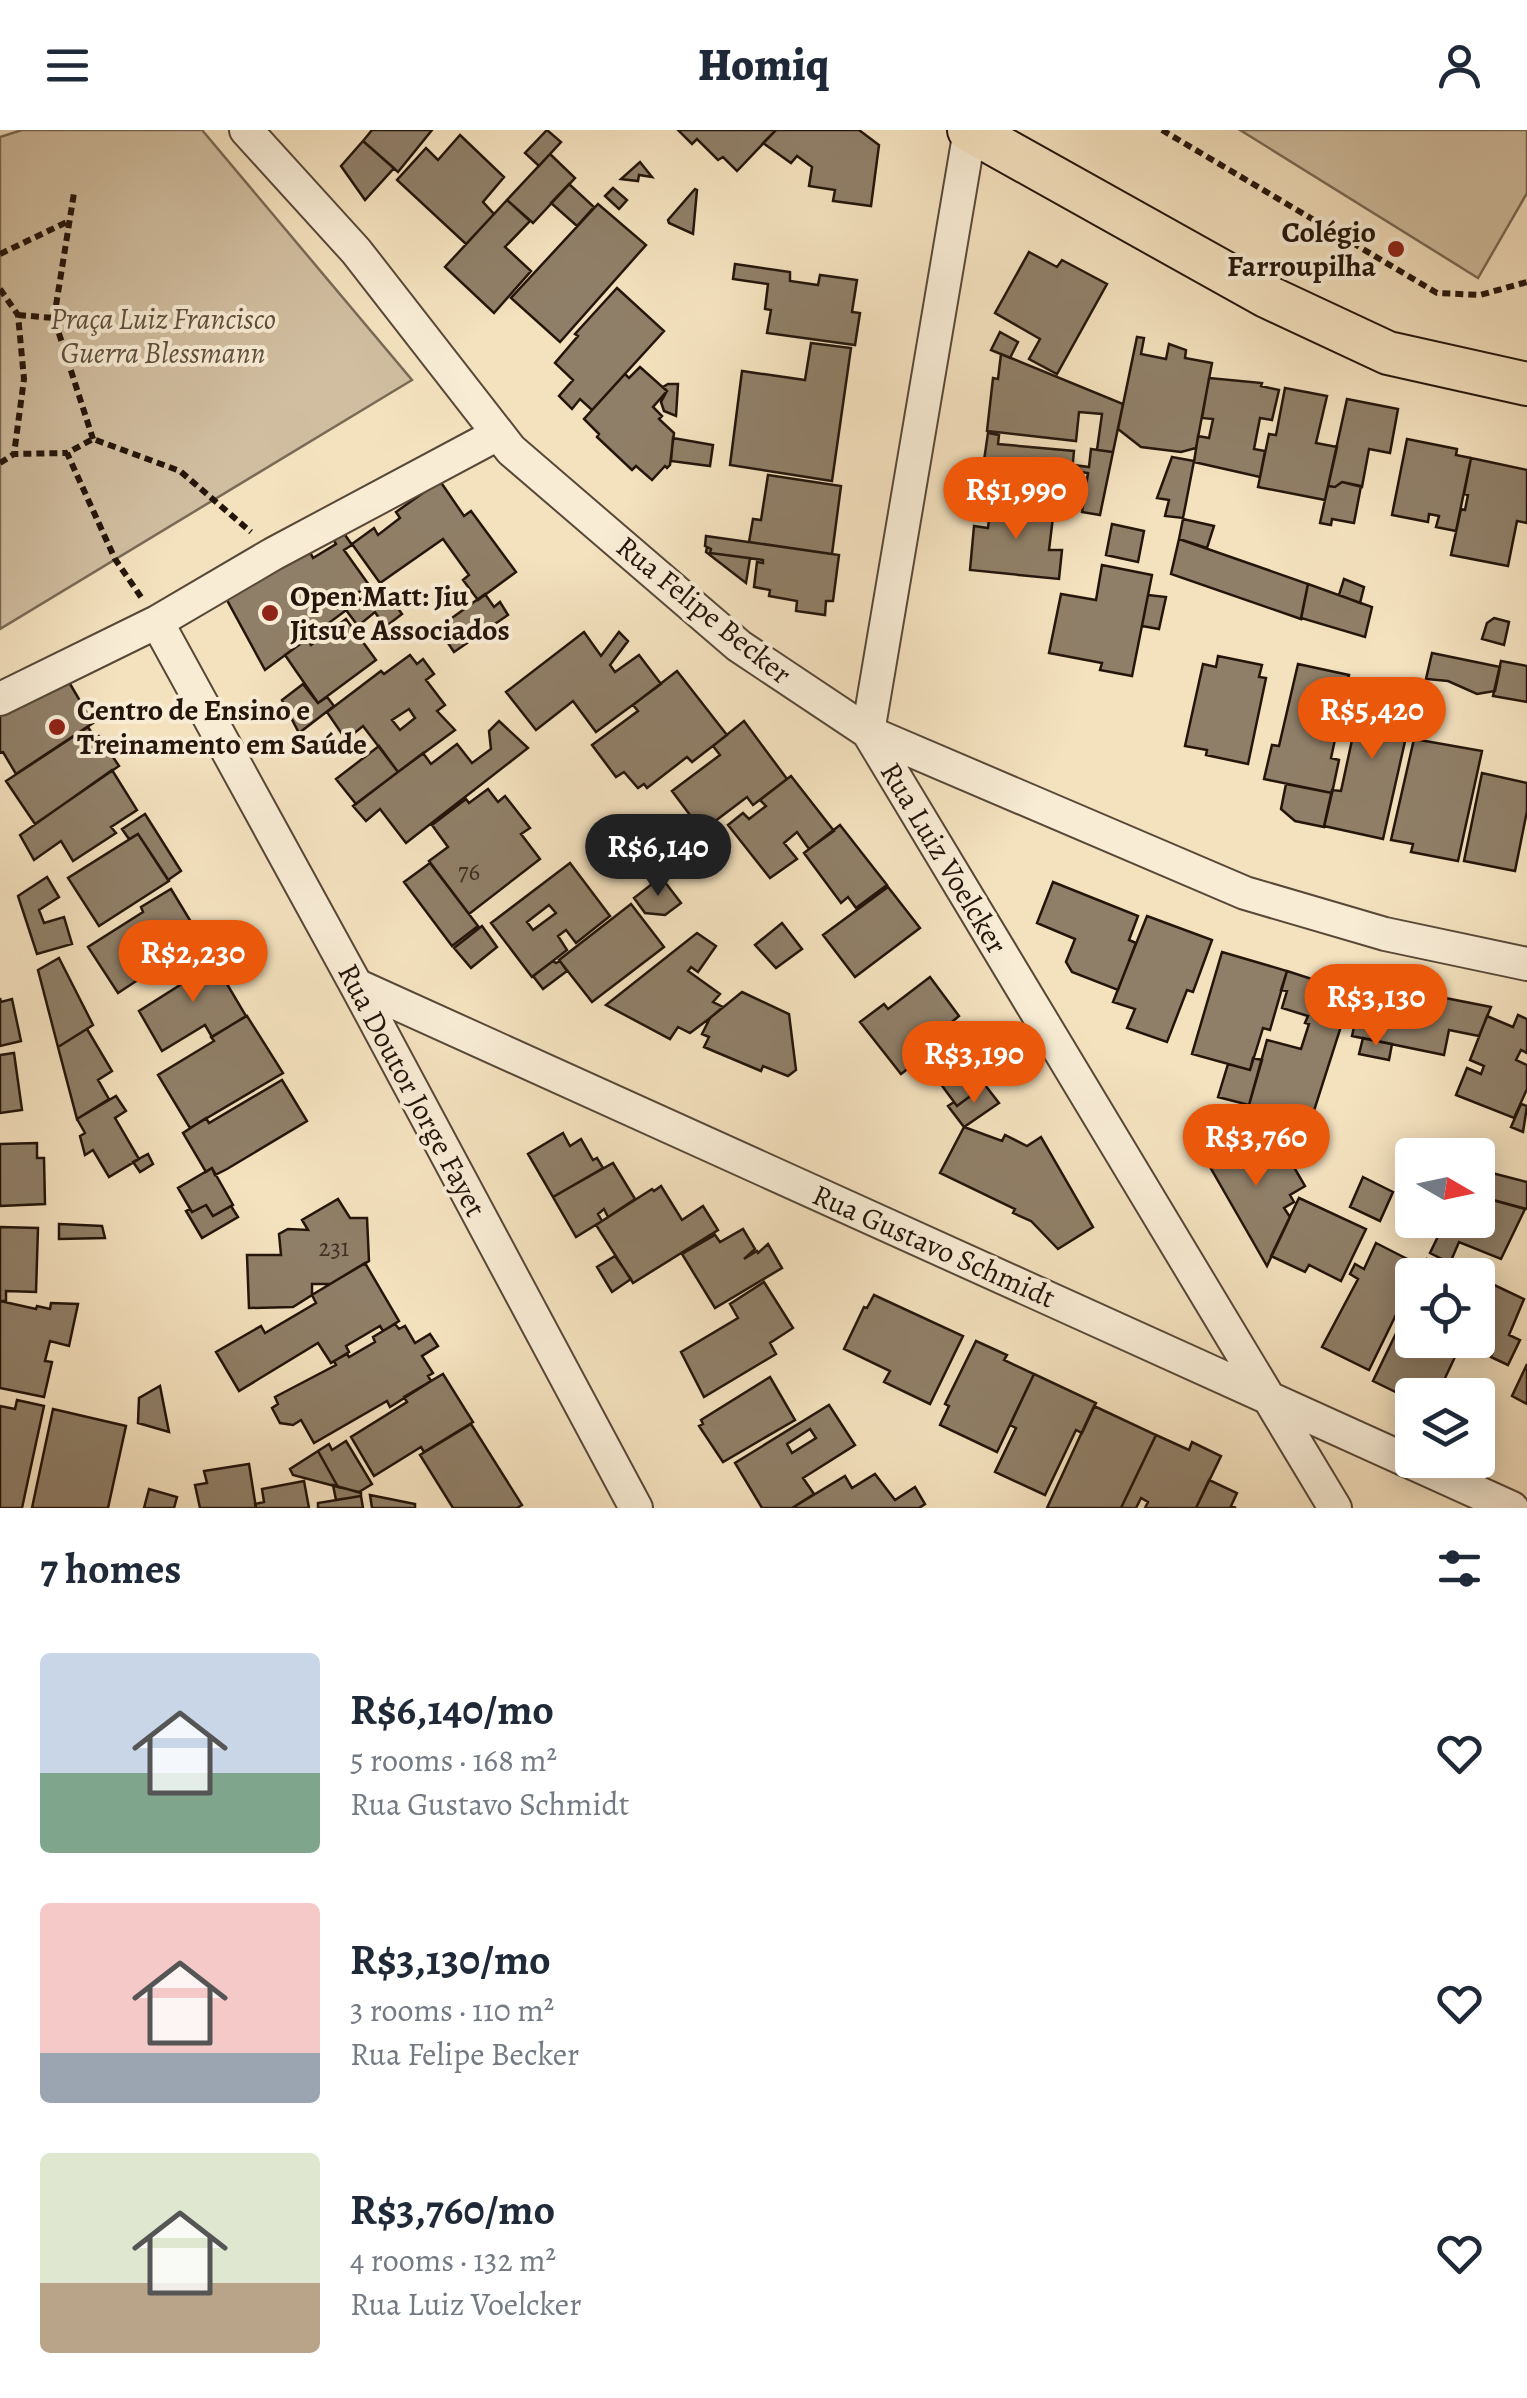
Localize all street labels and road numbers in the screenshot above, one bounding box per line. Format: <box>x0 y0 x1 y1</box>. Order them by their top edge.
street label: Rua Felipe Becker <box>608 527 800 693</box>
street label: Rua Luiz Voelcker <box>871 755 1017 961</box>
street label: Rua Doutor Jorge Fayet <box>328 956 496 1224</box>
street label: Rua Gustavo Schmidt <box>806 1174 1062 1318</box>

